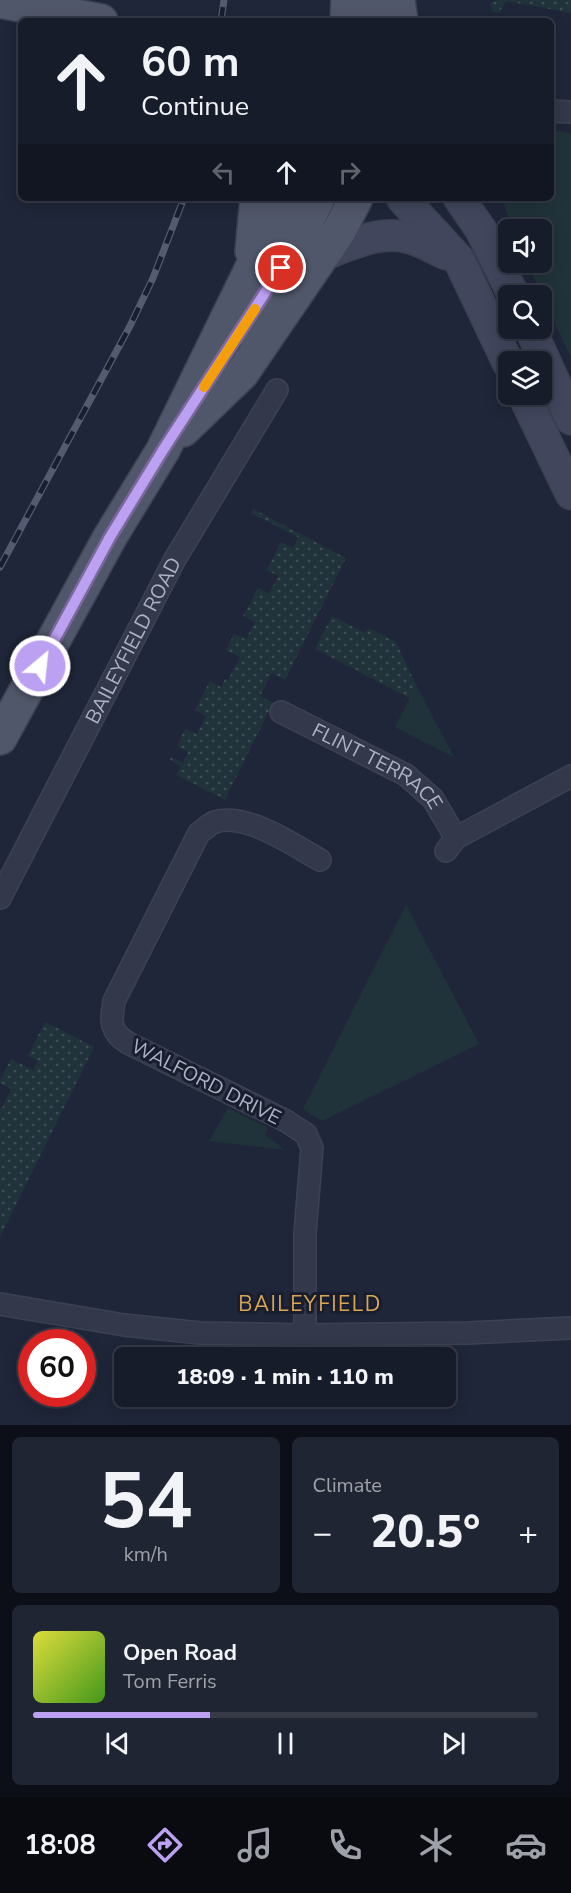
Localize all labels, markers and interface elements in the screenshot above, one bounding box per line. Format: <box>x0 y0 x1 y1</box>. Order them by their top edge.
text: 60 m <box>141 34 240 91</box>
icon: ahead <box>42 42 120 120</box>
text: Continue <box>141 88 249 125</box>
icon: left <box>207 156 240 189</box>
icon: ahead <box>270 156 303 189</box>
icon: right <box>333 156 366 189</box>
map controls <box>498 219 552 405</box>
button: sound <box>498 219 552 273</box>
pin <box>255 242 306 293</box>
icon: arrive <box>264 251 297 284</box>
button: search <box>498 285 552 339</box>
button: layers <box>498 351 552 405</box>
street label: BAILEYFIELD ROAD <box>79 552 187 728</box>
position arrow <box>8 634 72 698</box>
street label: FLINT TERRACE <box>308 716 449 814</box>
street label: WALFORD DRIVE <box>127 1033 285 1131</box>
district label: BAILEYFIELD <box>238 1290 382 1318</box>
speed limit sign: 60 <box>18 1329 96 1407</box>
text: 18:09 · 1 min · 110 m <box>176 1362 394 1392</box>
text: 54 <box>99 1448 193 1555</box>
text: Climate <box>313 1472 382 1499</box>
text: 20.5° <box>370 1502 480 1563</box>
text: − <box>313 1511 332 1556</box>
text: + <box>518 1511 538 1556</box>
text: km/h <box>124 1541 168 1568</box>
text: Open Road <box>123 1638 237 1668</box>
text: Tom Ferris <box>123 1668 217 1695</box>
icon: previous <box>101 1727 134 1760</box>
icon: pause <box>269 1727 302 1760</box>
icon: next <box>437 1727 470 1760</box>
icon: directions <box>144 1824 186 1866</box>
icon: music <box>234 1824 276 1866</box>
icon: phone <box>324 1824 366 1866</box>
icon: climate <box>415 1824 457 1866</box>
icon: car <box>505 1824 547 1866</box>
text: 18:08 <box>24 1827 96 1864</box>

